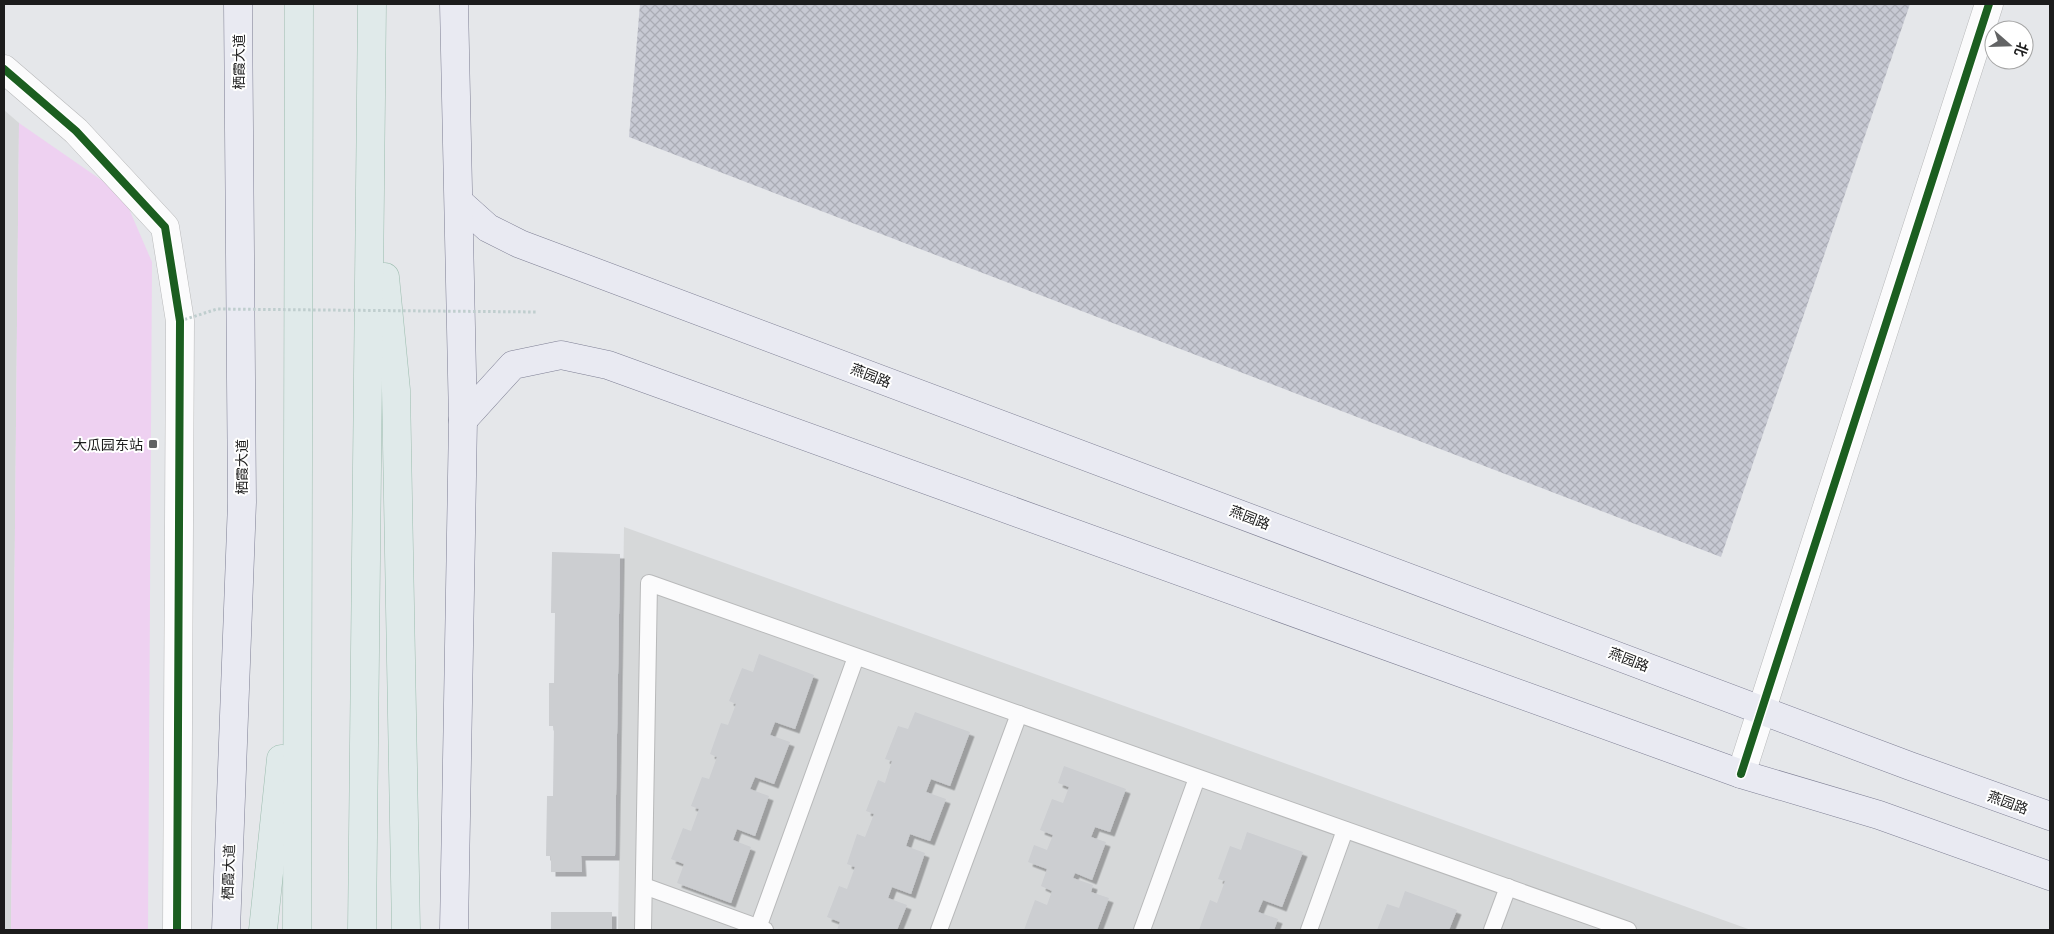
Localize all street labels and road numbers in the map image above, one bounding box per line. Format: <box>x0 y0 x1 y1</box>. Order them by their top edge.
street label: 栖霞大道 <box>230 34 247 90</box>
street label: 燕园路 <box>848 360 894 390</box>
street label: 栖霞大道 <box>233 439 250 495</box>
street label: 燕园路 <box>1227 502 1273 532</box>
street label: 燕园路 <box>1606 644 1652 674</box>
street label: 燕园路 <box>1985 787 2031 817</box>
street label: 栖霞大道 <box>219 844 237 900</box>

